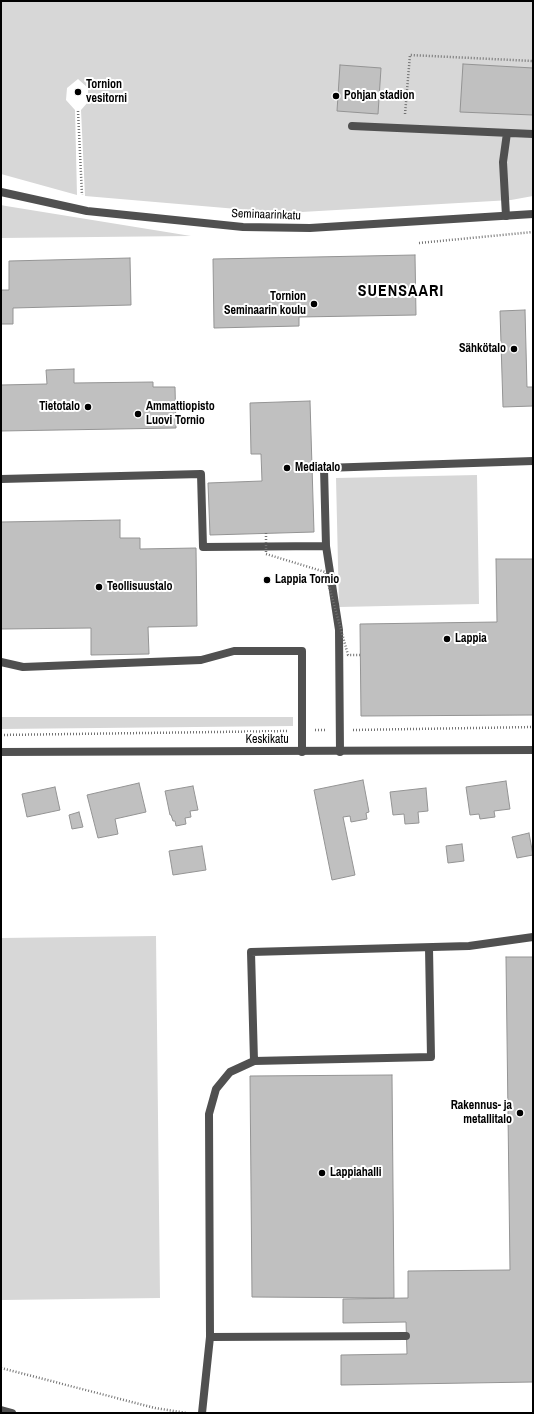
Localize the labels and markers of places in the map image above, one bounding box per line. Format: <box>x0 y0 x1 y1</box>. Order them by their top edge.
place label: Tornion vesitorni <box>86 78 127 106</box>
marker: Tornion vesitorni <box>73 87 83 97</box>
place label: Pohjan stadion <box>344 89 415 103</box>
marker: Pohjan stadion <box>331 91 341 101</box>
place label: Tornion Seminaarin koulu <box>224 290 306 318</box>
marker: Tornion Seminaarin koulu <box>309 299 319 309</box>
place label: Sähkötalo <box>459 342 506 356</box>
marker: Sähkötalo <box>509 344 519 354</box>
place label: Tietotalo <box>39 400 80 414</box>
place label: Ammattiopisto Luovi Tornio <box>146 400 215 428</box>
marker: Tietotalo <box>83 402 93 412</box>
marker: Ammattiopisto Luovi Tornio <box>133 409 143 419</box>
place label: Mediatalo <box>295 461 340 475</box>
marker: Mediatalo <box>282 463 292 473</box>
place label: Lappia Tornio <box>275 573 339 587</box>
marker: Lappia Tornio <box>262 575 272 585</box>
place label: Teollisuustalo <box>107 580 172 594</box>
marker: Teollisuustalo <box>94 582 104 592</box>
place label: Lappia <box>455 632 487 646</box>
marker: Lappia <box>442 634 452 644</box>
place label: Rakennus- ja metallitalo <box>451 1099 512 1127</box>
marker: Rakennus- ja metallitalo <box>515 1108 525 1118</box>
place label: Lappiahalli <box>330 1166 381 1180</box>
marker: Lappiahalli <box>317 1168 327 1178</box>

